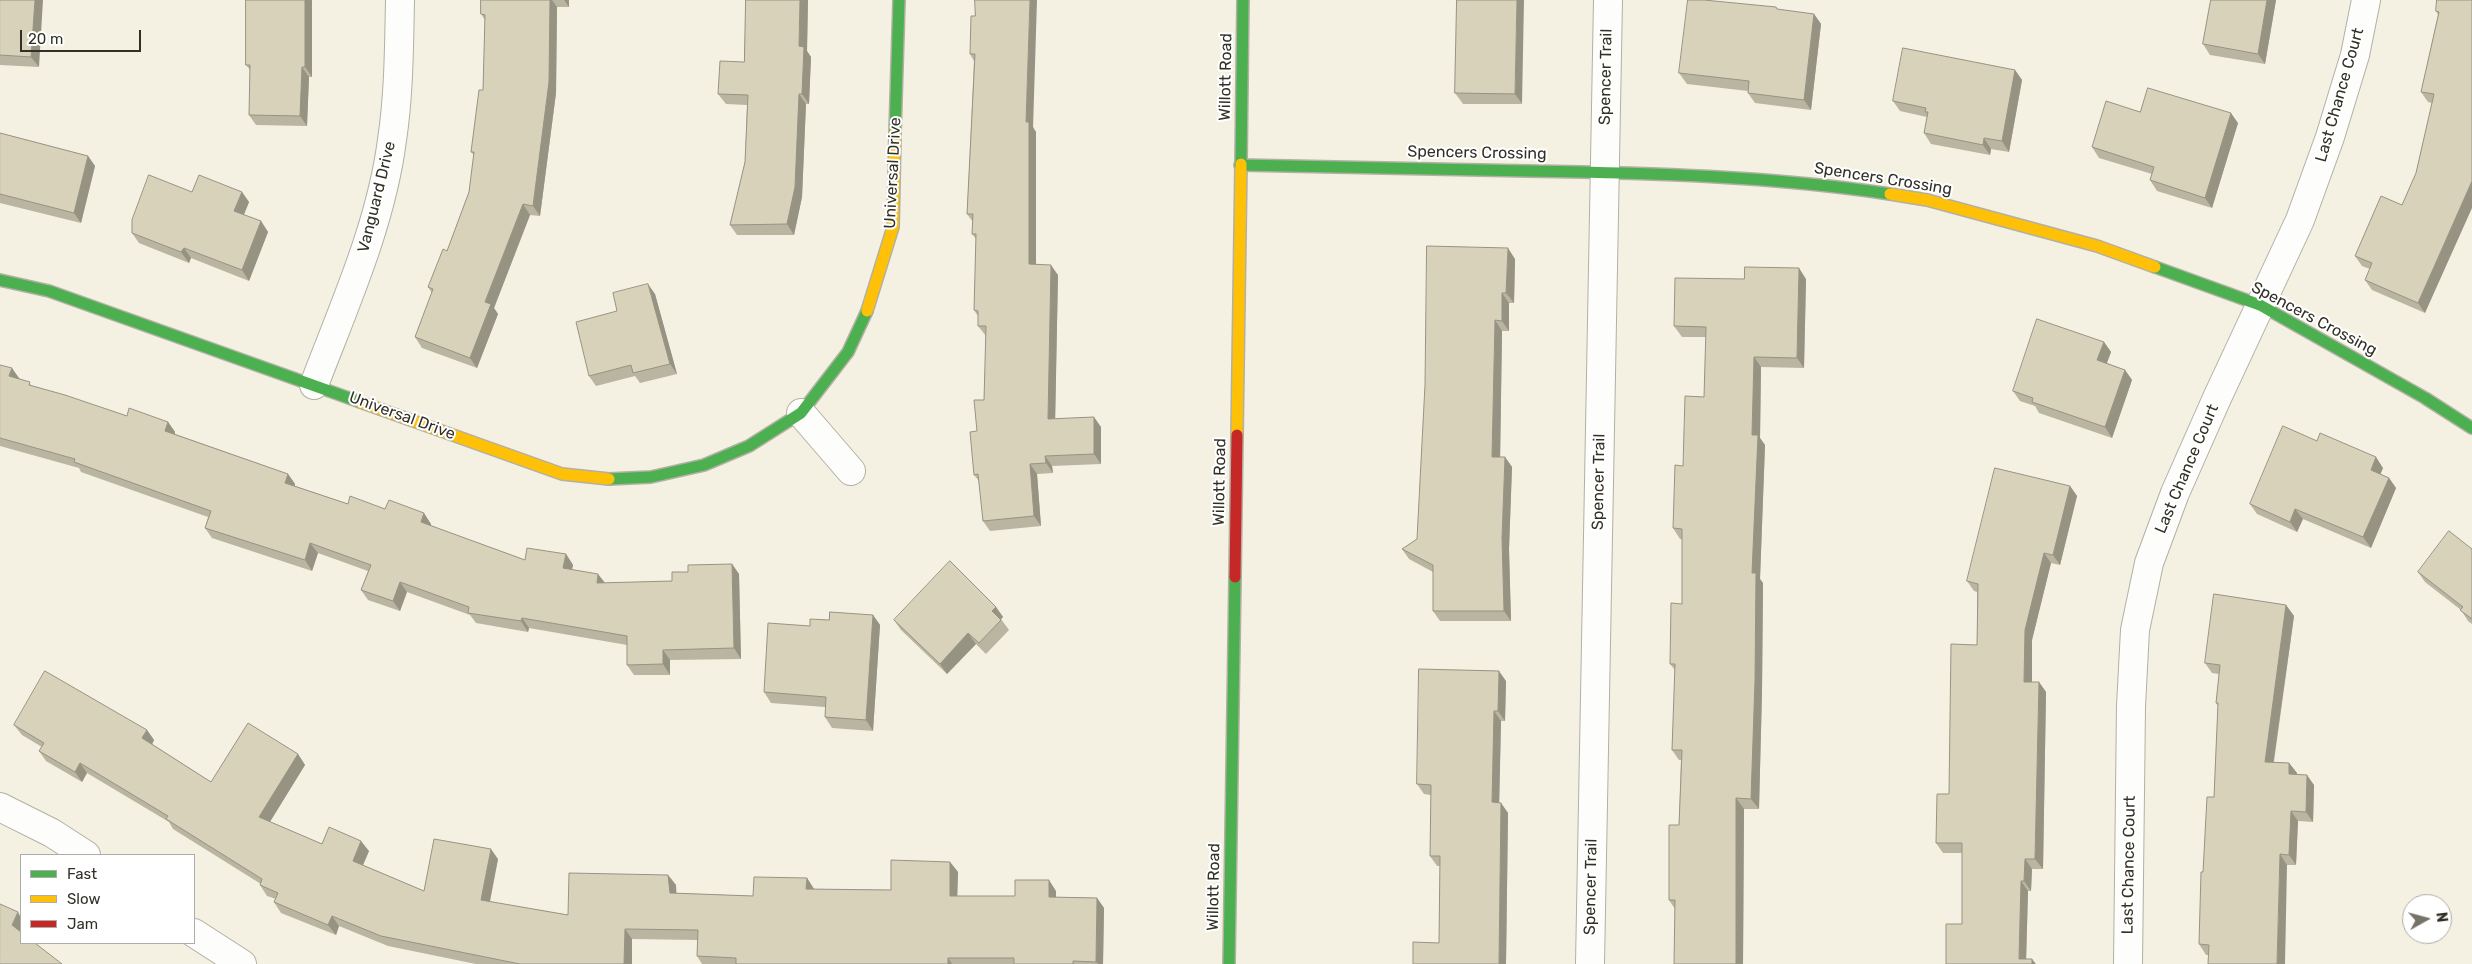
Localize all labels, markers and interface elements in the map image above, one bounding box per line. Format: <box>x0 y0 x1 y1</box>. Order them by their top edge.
scale bar <box>22 20 144 52</box>
street label: Last Chance Court <box>2312 26 2368 164</box>
street label: Spencer Trail <box>1596 29 1616 125</box>
text: 20 m <box>28 30 63 48</box>
street label: Willott Road <box>1216 33 1236 121</box>
street label: Universal Drive <box>880 117 906 229</box>
street label: Vanguard Drive <box>354 139 400 255</box>
street label: Spencers Crossing <box>1407 142 1547 164</box>
street label: Spencers Crossing <box>1813 159 1953 199</box>
street label: Spencers Crossing <box>2248 278 2380 360</box>
street label: Universal Drive <box>346 388 458 444</box>
street label: Last Chance Court <box>2151 401 2223 537</box>
street label: Spencer Trail <box>1589 434 1609 530</box>
street label: Willott Road <box>1210 438 1230 526</box>
street label: Last Chance Court <box>2118 796 2140 934</box>
street label: Spencer Trail <box>1581 839 1601 935</box>
street label: Willott Road <box>1204 843 1224 931</box>
legend <box>20 854 195 944</box>
text: Fast <box>67 865 97 883</box>
text: Slow <box>67 890 100 908</box>
north arrow <box>2402 894 2452 944</box>
text: N <box>2432 911 2450 923</box>
text: Jam <box>67 915 98 933</box>

